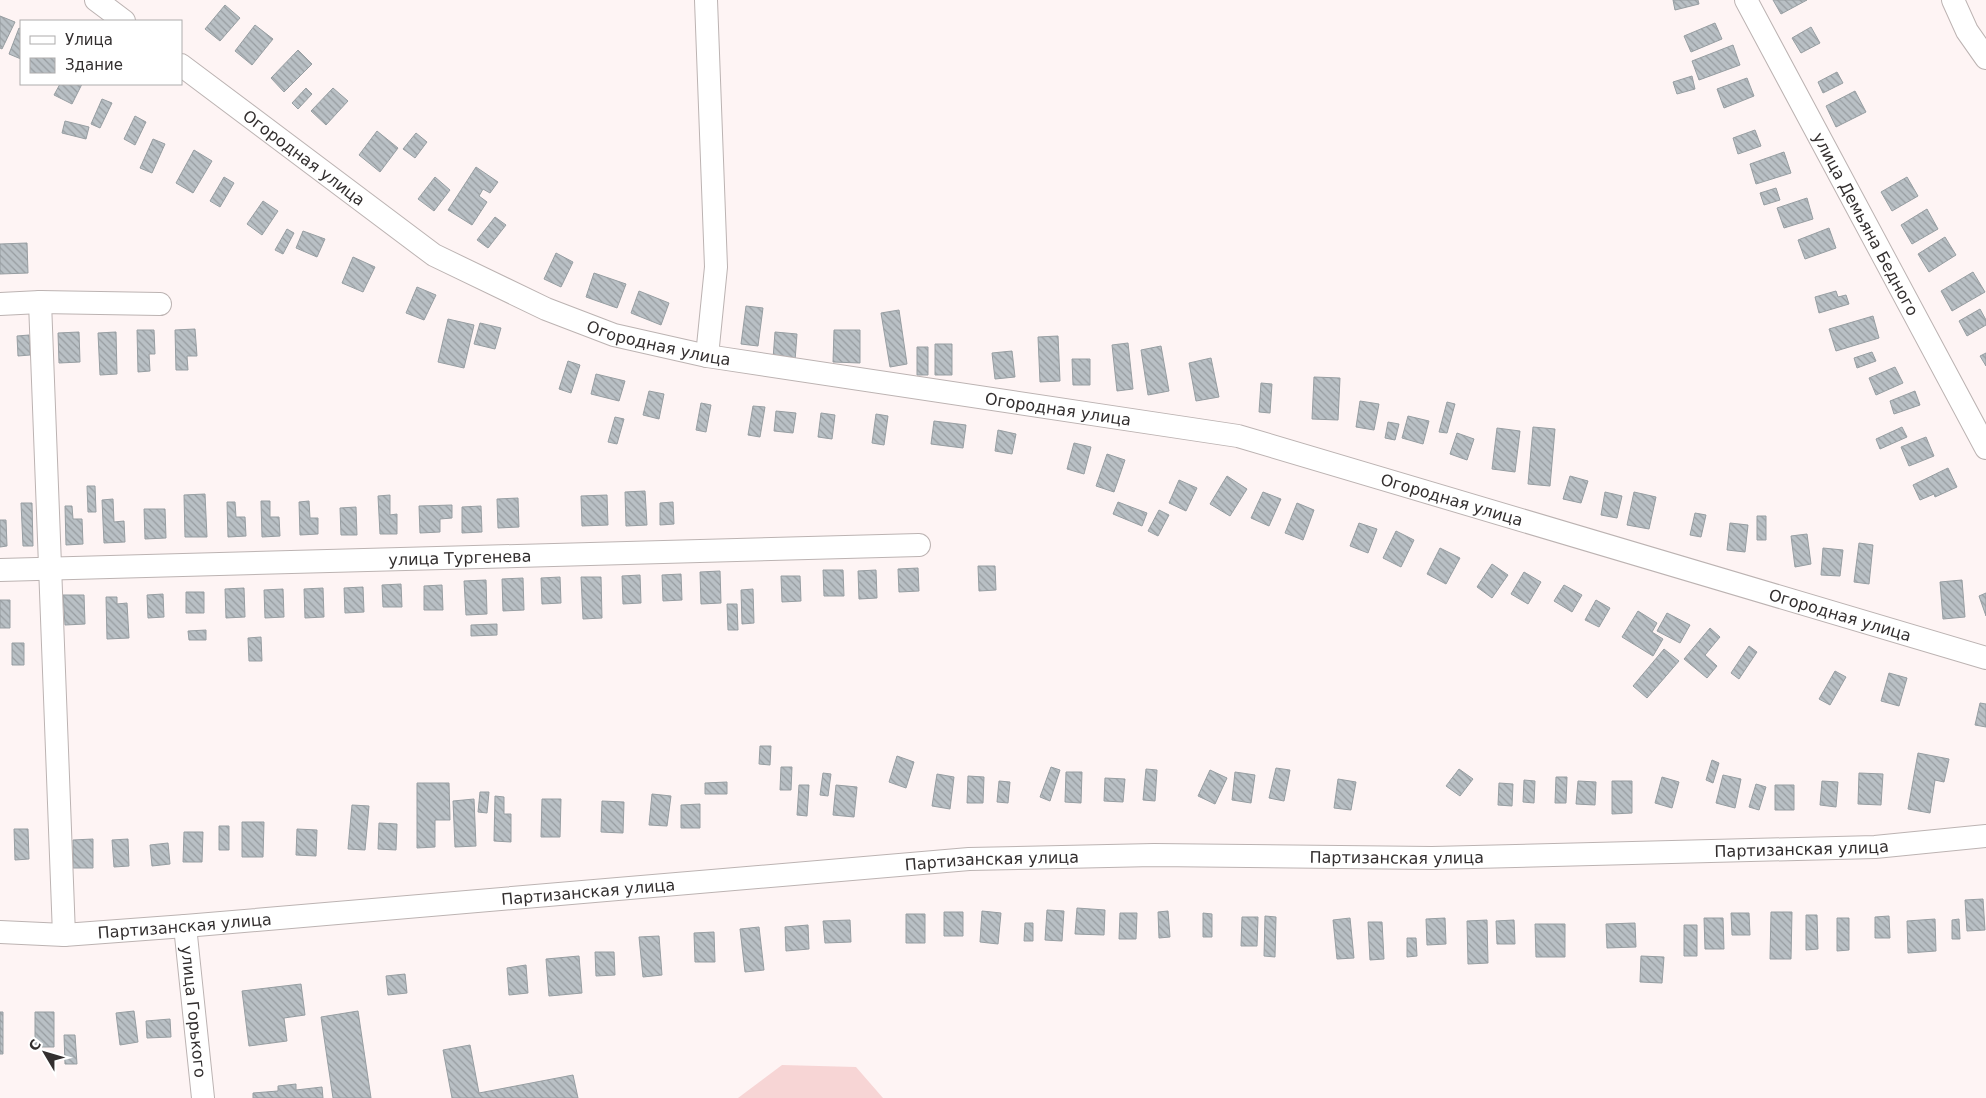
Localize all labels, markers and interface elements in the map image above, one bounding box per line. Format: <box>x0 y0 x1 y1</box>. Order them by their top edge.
legend <box>20 20 182 85</box>
text: Улица <box>65 31 113 49</box>
text: Здание <box>65 56 123 74</box>
street label: Огородная улица <box>239 106 369 210</box>
street label: улица Демьяна Бедного <box>1809 129 1922 319</box>
street label: Огородная улица <box>584 316 732 369</box>
street label: Огородная улица <box>984 389 1132 430</box>
street label: Огородная улица <box>1378 470 1525 530</box>
street label: улица Тургенева <box>388 547 532 569</box>
street label: Огородная улица <box>1767 585 1913 645</box>
street label: Партизанская улица <box>1714 837 1890 861</box>
street label: Партизанская улица <box>904 848 1079 874</box>
street label: Партизанская улица <box>1309 848 1484 868</box>
street label: Партизанская улица <box>501 875 676 909</box>
street label: Партизанская улица <box>97 910 272 942</box>
street label: улица Горького <box>177 945 210 1079</box>
north arrow <box>20 1028 70 1078</box>
text: С <box>25 1036 44 1054</box>

